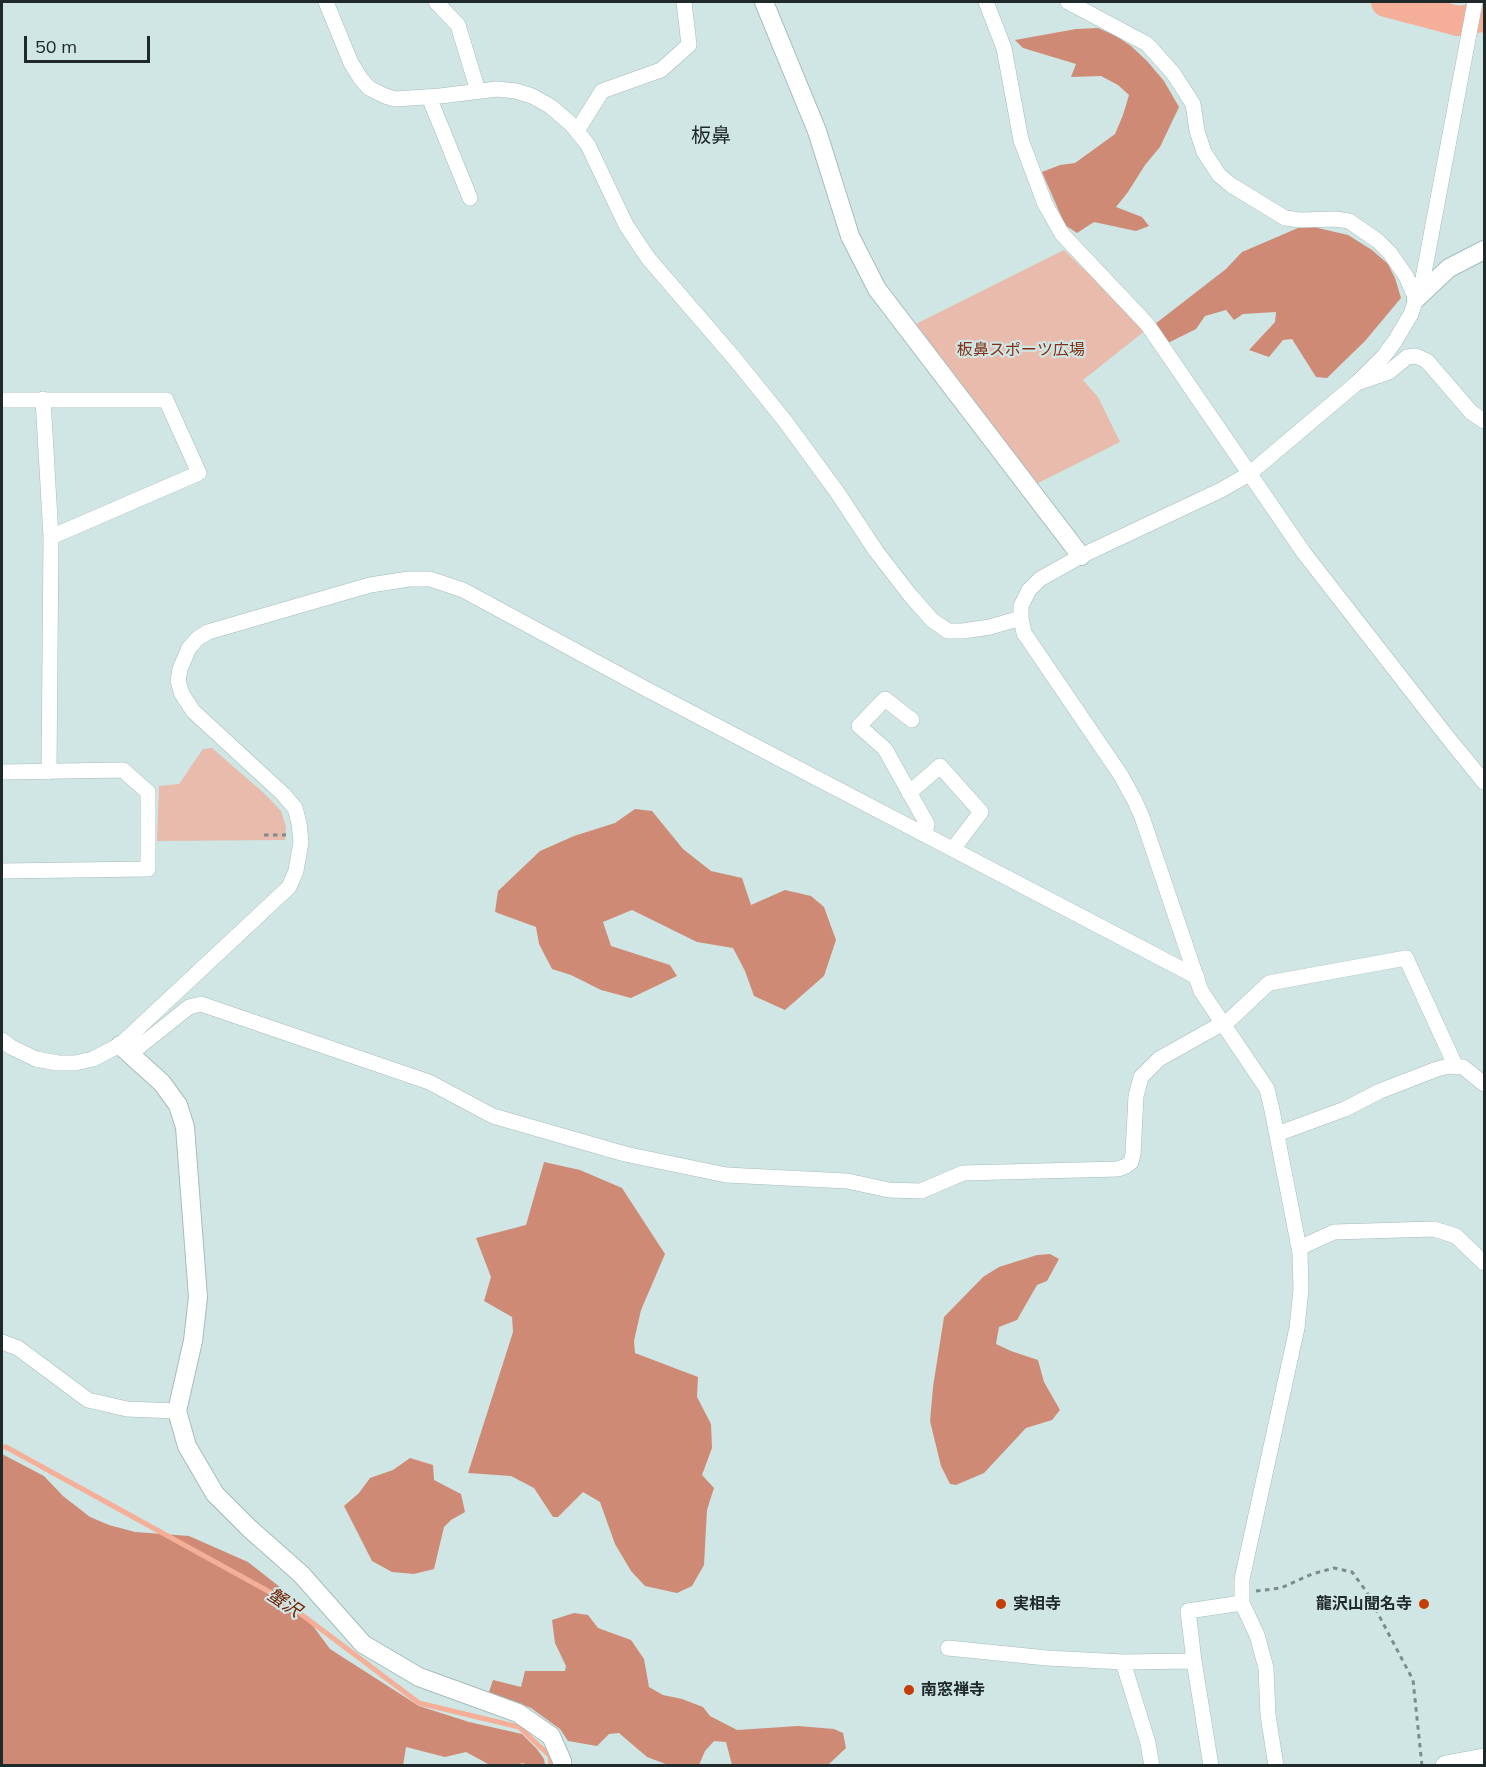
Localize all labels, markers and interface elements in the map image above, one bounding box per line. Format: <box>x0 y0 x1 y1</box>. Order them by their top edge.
scale bar <box>27 24 153 62</box>
text: 50 m <box>35 35 77 58</box>
district label: 板鼻 <box>691 124 731 148</box>
park label: 板鼻スポーツ広場 <box>957 340 1085 360</box>
water label: 蟹沢 <box>263 1584 305 1622</box>
place label: 実相寺 <box>1013 1594 1061 1614</box>
place label: 龍沢山聞名寺 <box>1316 1594 1412 1614</box>
marker: 実相寺 <box>994 1597 1008 1611</box>
marker: 龍沢山聞名寺 <box>1417 1597 1431 1611</box>
place label: 南窓禅寺 <box>921 1680 985 1700</box>
marker: 南窓禅寺 <box>902 1683 916 1697</box>

